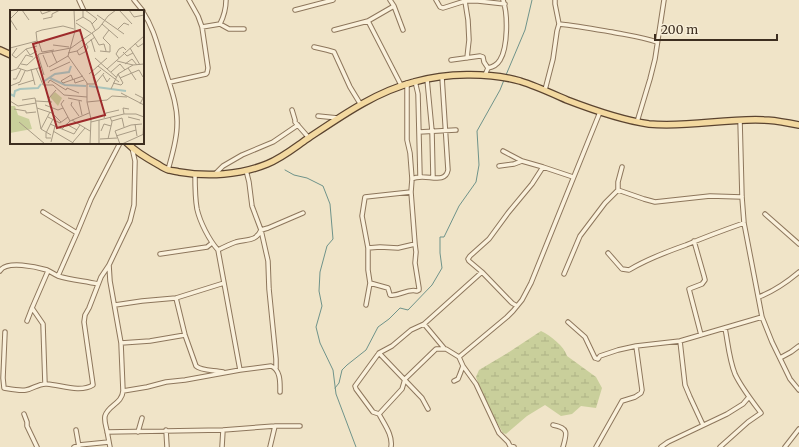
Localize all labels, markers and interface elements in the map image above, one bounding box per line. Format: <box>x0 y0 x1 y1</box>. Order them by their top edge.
inset map <box>10 10 144 144</box>
scale bar <box>655 16 777 42</box>
text: 200 m <box>661 22 698 37</box>

